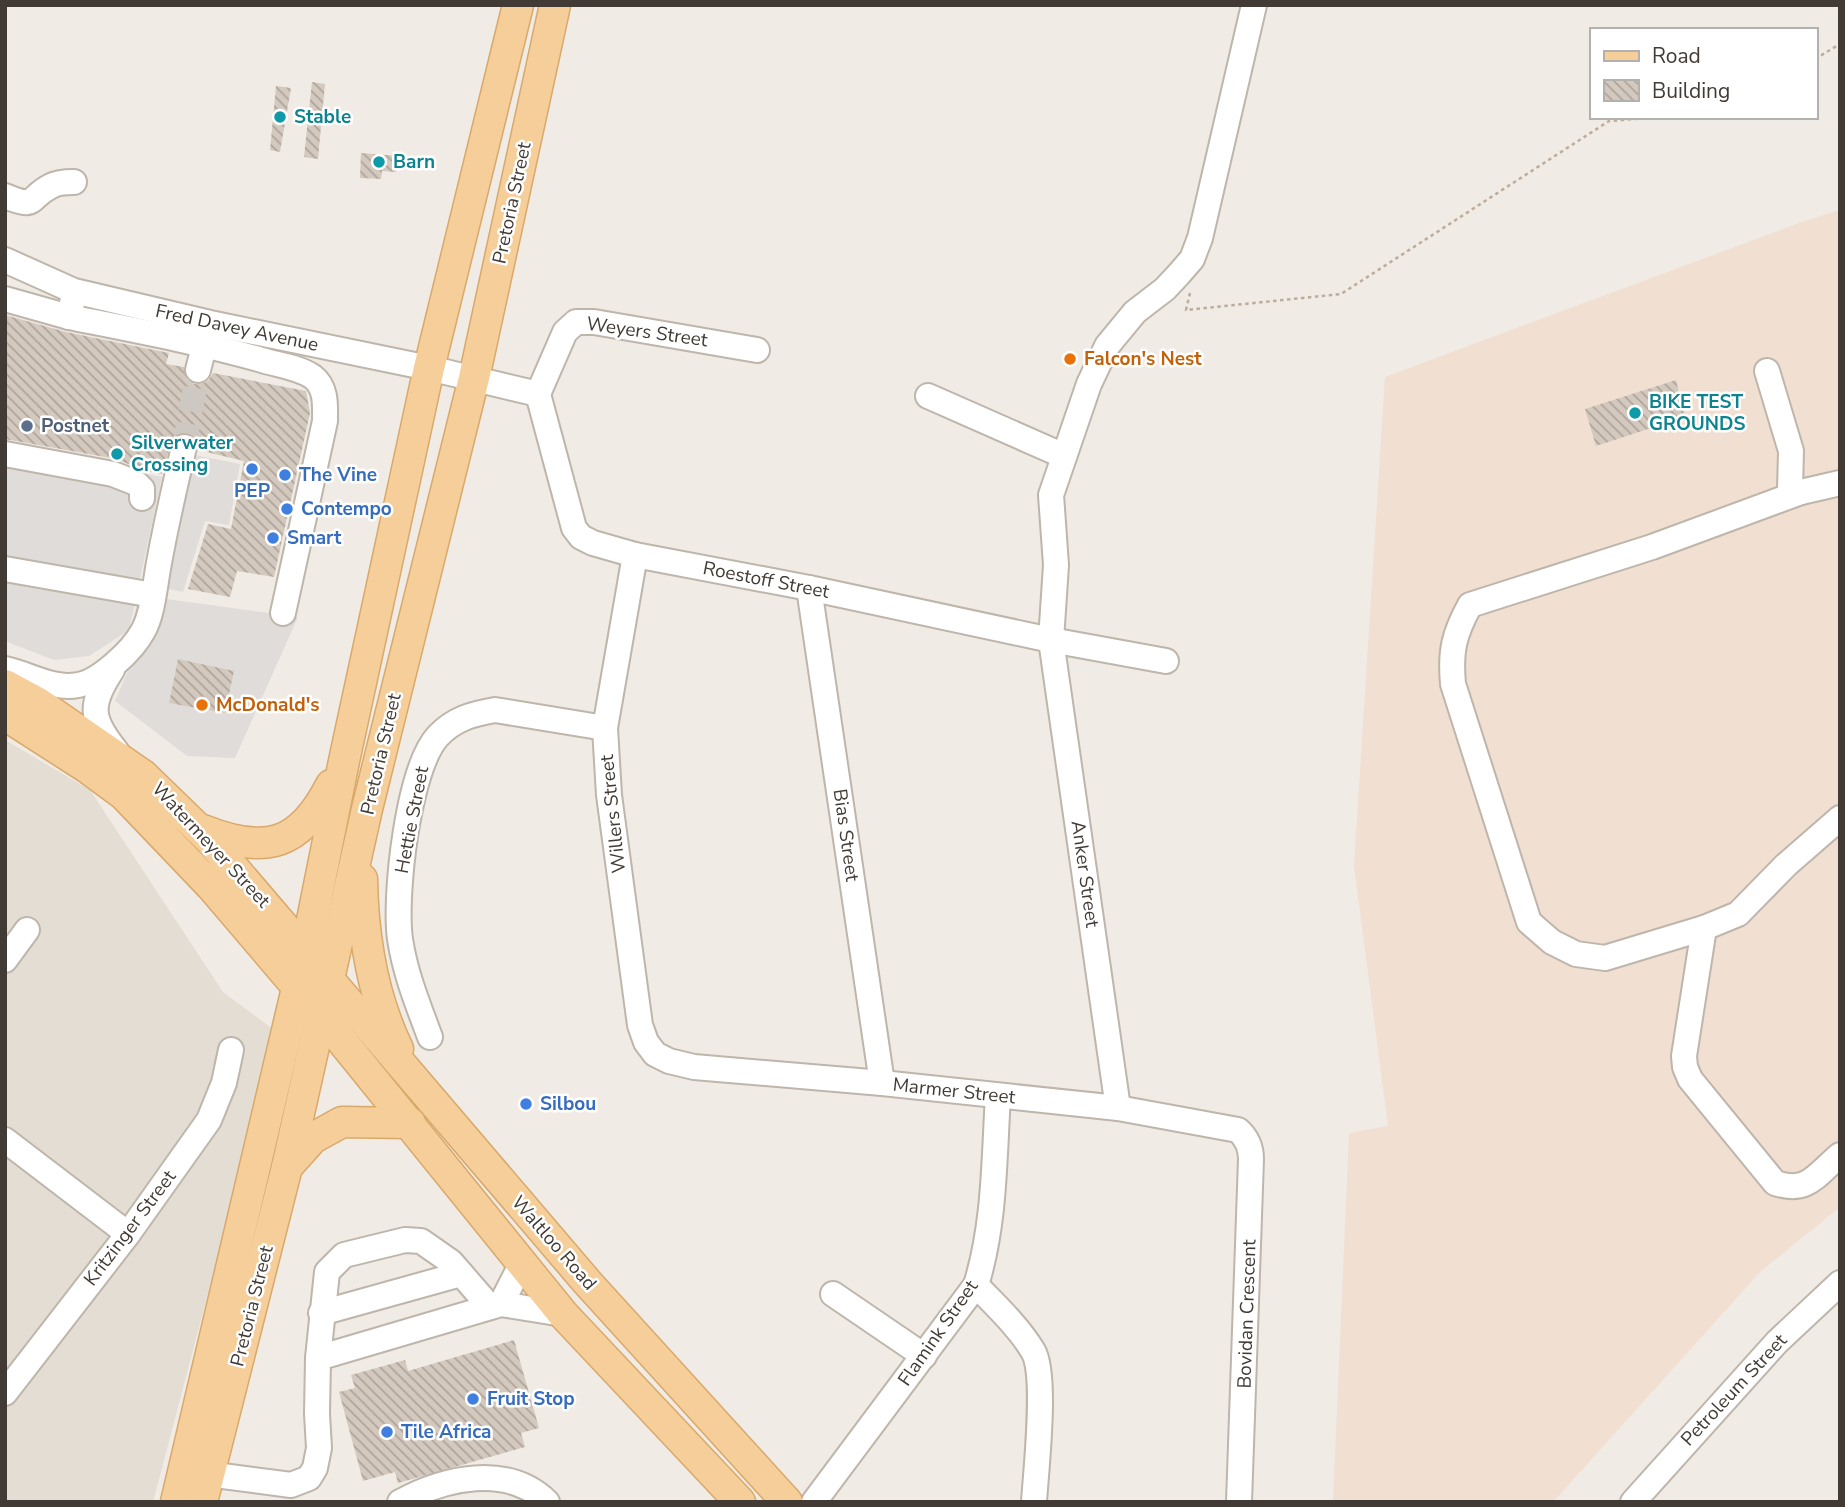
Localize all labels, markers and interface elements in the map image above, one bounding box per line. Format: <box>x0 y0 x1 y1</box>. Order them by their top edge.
legend <box>1590 28 1817 119</box>
text: Road <box>1652 42 1701 70</box>
text: Building <box>1652 77 1730 105</box>
place label: Stable <box>294 104 351 130</box>
marker: Stable <box>272 109 288 125</box>
street label: Pretoria Street <box>486 139 538 266</box>
place label: Barn <box>393 149 435 175</box>
marker: Barn <box>371 154 387 170</box>
street label: Fred Davey Avenue <box>153 298 321 358</box>
street label: Weyers Street <box>585 311 710 353</box>
place label: Falcon's Nest <box>1084 346 1202 372</box>
marker: Falcon's Nest <box>1062 351 1078 367</box>
place label: BIKE TEST GROUNDS <box>1649 389 1746 437</box>
marker: BIKE TEST GROUNDS <box>1627 405 1643 421</box>
place label: Postnet <box>41 413 110 439</box>
marker: Postnet <box>19 418 35 434</box>
place label: Silverwater Crossing <box>131 430 234 478</box>
marker: Silverwater Crossing <box>109 446 125 462</box>
marker: PEP <box>244 461 260 477</box>
place label: The Vine <box>299 462 377 488</box>
marker: The Vine <box>277 467 293 483</box>
place label: PEP <box>234 478 270 504</box>
place label: Contempo <box>301 496 392 522</box>
marker: Contempo <box>279 501 295 517</box>
place label: Smart <box>287 525 342 551</box>
marker: Smart <box>265 530 281 546</box>
street label: Roestoff Street <box>701 555 832 605</box>
street label: Pretoria Street <box>354 690 408 817</box>
place label: McDonald's <box>216 692 320 718</box>
marker: McDonald's <box>194 697 210 713</box>
street label: Willers Street <box>594 753 632 875</box>
street label: Hettie Street <box>389 764 435 876</box>
street label: Watermeyer Street <box>146 777 276 914</box>
street label: Bias Street <box>827 787 865 883</box>
street label: Anker Street <box>1065 819 1105 929</box>
street label: Marmer Street <box>891 1072 1017 1110</box>
place label: Silbou <box>540 1091 596 1117</box>
marker: Silbou <box>518 1096 534 1112</box>
street label: Kritzinger Street <box>78 1165 182 1291</box>
street label: Waltloo Road <box>506 1190 602 1296</box>
street label: Bovidan Crescent <box>1231 1239 1263 1389</box>
street label: Pretoria Street <box>224 1242 280 1369</box>
street label: Flamink Street <box>892 1275 984 1391</box>
street label: Petroleum Street <box>1675 1328 1793 1452</box>
place label: Fruit Stop <box>487 1386 575 1412</box>
marker: Fruit Stop <box>465 1391 481 1407</box>
place label: Tile Africa <box>401 1419 492 1445</box>
marker: Tile Africa <box>379 1424 395 1440</box>

